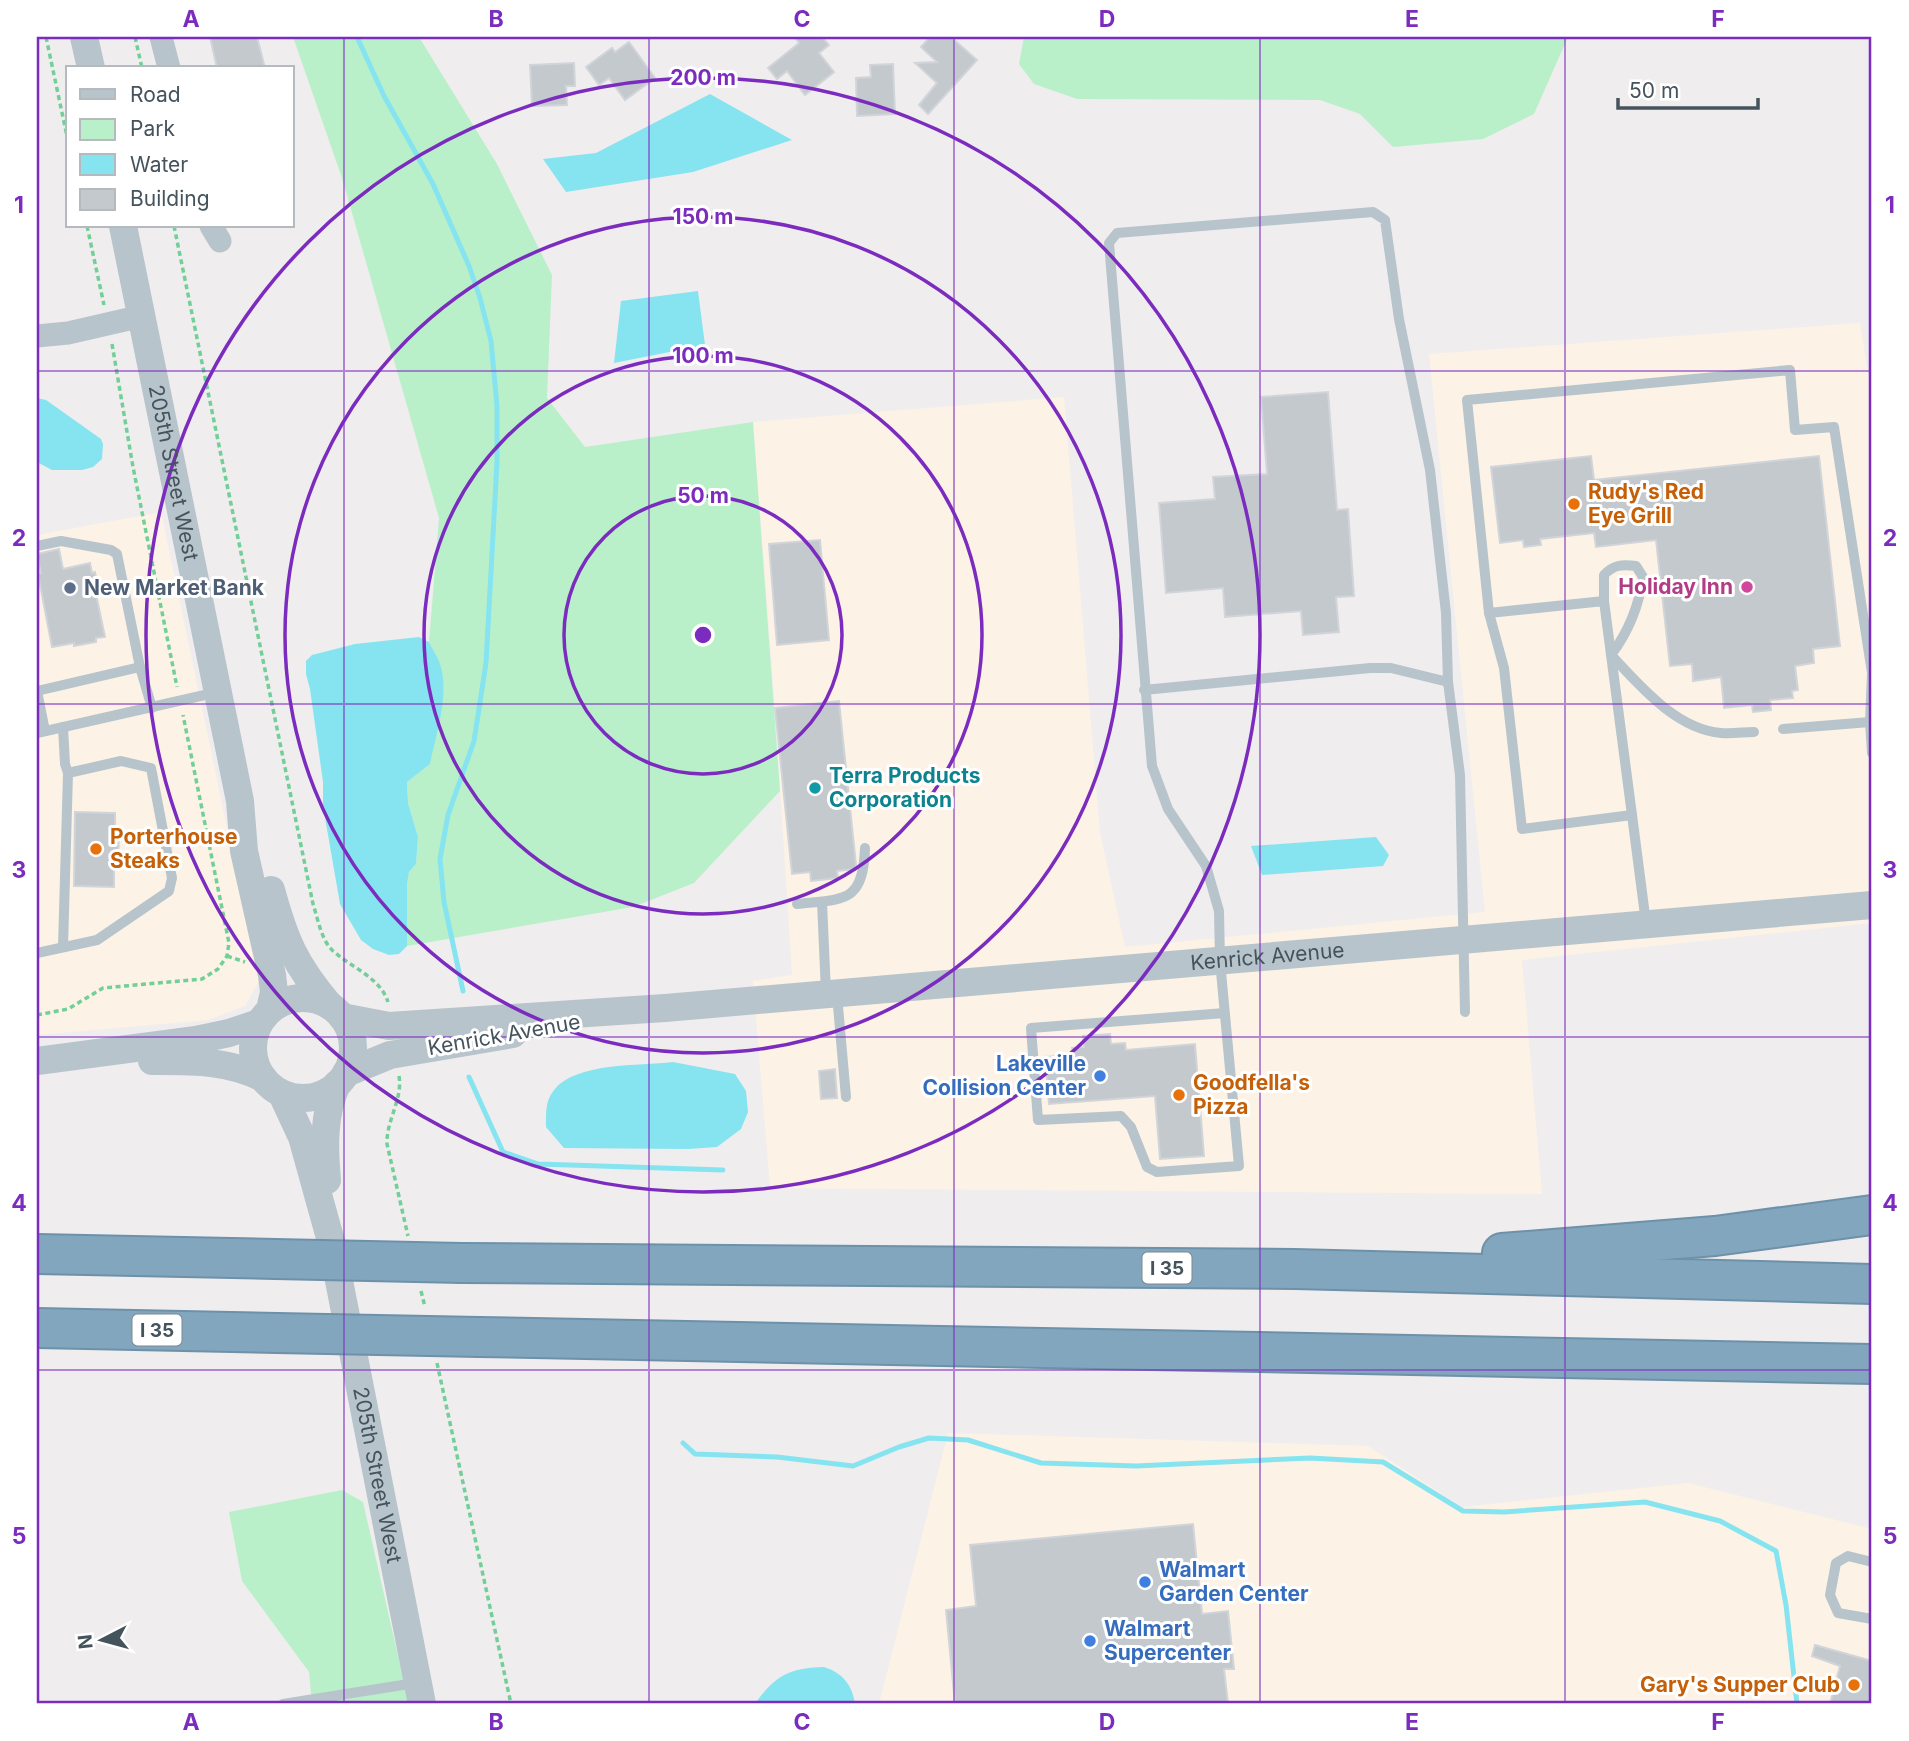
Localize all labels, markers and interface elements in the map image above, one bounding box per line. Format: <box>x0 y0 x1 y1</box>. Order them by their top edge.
text: A <box>182 5 200 33</box>
text: B <box>488 5 504 33</box>
text: C <box>793 5 811 33</box>
text: D <box>1099 5 1115 33</box>
text: E <box>1405 5 1419 33</box>
text: F <box>1711 5 1725 33</box>
text: 200 m <box>670 65 736 90</box>
legend <box>66 66 294 228</box>
scale bar <box>1618 66 1758 110</box>
text: 50 m <box>1629 78 1679 103</box>
text: Road <box>130 82 181 107</box>
text: Park <box>130 116 175 141</box>
text: Water <box>130 152 188 177</box>
text: Building <box>130 186 210 211</box>
text: 1 <box>14 191 24 219</box>
text: 1 <box>1885 191 1895 219</box>
text: 150 m <box>673 204 733 229</box>
text: 100 m <box>672 343 734 368</box>
street label: 205th Street West <box>144 383 204 563</box>
place label: Rudy's Red Eye Grill <box>1588 479 1704 528</box>
text: 50 m <box>677 483 729 508</box>
marker: Rudy's Red Eye Grill <box>1566 496 1582 512</box>
text: 2 <box>12 524 26 552</box>
text: 2 <box>1883 524 1897 552</box>
place label: Holiday Inn <box>1618 574 1733 599</box>
place label: New Market Bank <box>84 575 265 600</box>
marker: Holiday Inn <box>1739 579 1755 595</box>
marker: New Market Bank <box>62 580 78 596</box>
centre of rings <box>691 623 715 647</box>
place label: Terra Products Corporation <box>829 763 981 812</box>
marker: Terra Products Corporation <box>807 780 823 796</box>
place label: Porterhouse Steaks <box>110 824 237 873</box>
marker: Porterhouse Steaks <box>88 841 104 857</box>
text: 3 <box>12 856 26 884</box>
text: 3 <box>1883 856 1897 884</box>
street label: Kenrick Avenue <box>1189 937 1345 975</box>
street label: Kenrick Avenue <box>426 1009 582 1060</box>
place label: Lakeville Collision Center <box>922 1051 1086 1100</box>
marker: Lakeville Collision Center <box>1092 1068 1108 1084</box>
place label: Goodfella's Pizza <box>1193 1070 1310 1119</box>
marker: Goodfella's Pizza <box>1171 1087 1187 1103</box>
text: 4 <box>11 1189 27 1217</box>
text: 4 <box>1882 1189 1898 1217</box>
road number: I 35 <box>1142 1252 1192 1284</box>
road number: I 35 <box>132 1314 182 1346</box>
street label: 205th Street West <box>348 1385 407 1565</box>
text: 5 <box>12 1522 26 1550</box>
text: 5 <box>1883 1522 1897 1550</box>
place label: Walmart Garden Center <box>1159 1557 1309 1606</box>
marker: Walmart Garden Center <box>1137 1574 1153 1590</box>
north arrow <box>66 1604 136 1674</box>
place label: Walmart Supercenter <box>1104 1616 1232 1665</box>
text: N <box>73 1633 98 1650</box>
marker: Walmart Supercenter <box>1082 1633 1098 1649</box>
place label: Gary's Supper Club <box>1640 1672 1840 1697</box>
marker: Gary's Supper Club <box>1846 1677 1862 1693</box>
text: A <box>182 1708 200 1736</box>
text: B <box>488 1708 504 1736</box>
text: C <box>793 1708 811 1736</box>
text: D <box>1099 1708 1115 1736</box>
text: E <box>1405 1708 1419 1736</box>
text: F <box>1711 1708 1725 1736</box>

